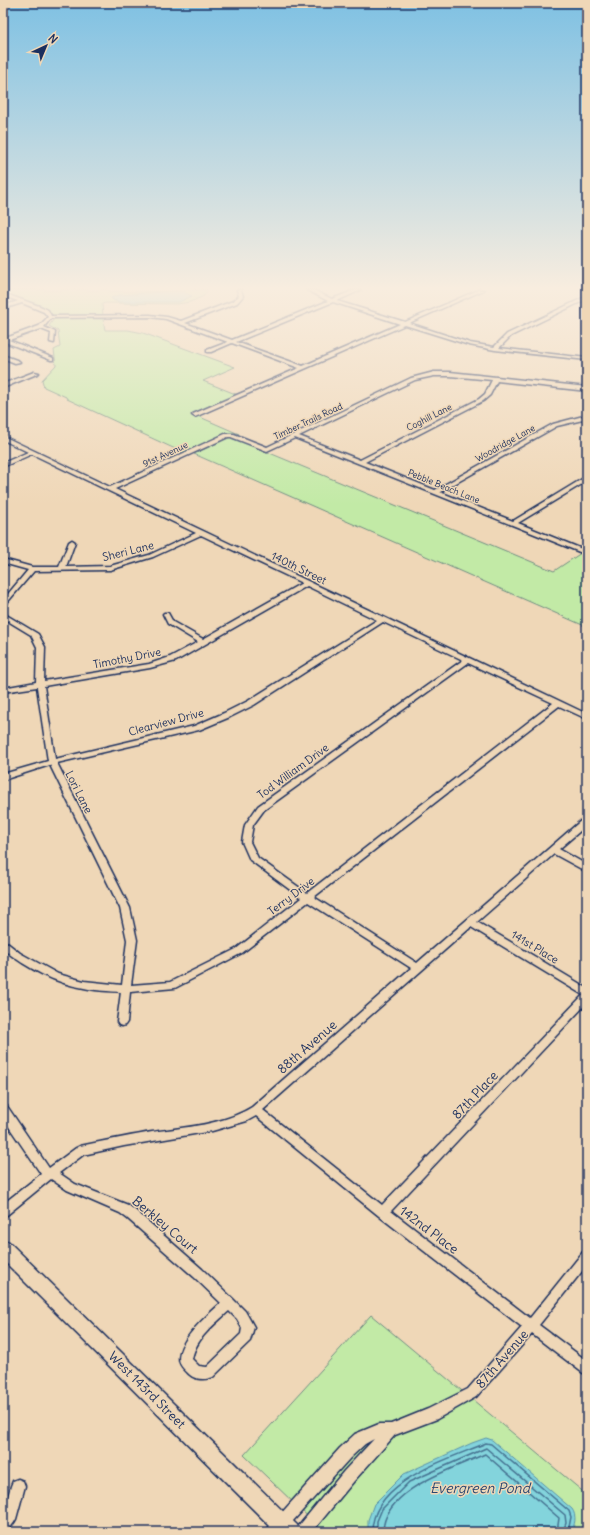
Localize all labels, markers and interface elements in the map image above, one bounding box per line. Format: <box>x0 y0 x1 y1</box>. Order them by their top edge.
north arrow <box>26 26 66 66</box>
text: N <box>45 31 61 46</box>
street label: Timber Trails Road <box>272 400 344 442</box>
street label: Coghill Lane <box>405 401 454 433</box>
street label: Woodridge Lane <box>473 422 537 464</box>
street label: 91st Avenue <box>141 439 189 469</box>
street label: Pebble Beach Lane <box>406 467 482 506</box>
street label: Sheri Lane <box>101 538 155 564</box>
street label: 140th Street <box>269 549 329 588</box>
street label: Timothy Drive <box>92 645 162 671</box>
street label: Clearview Drive <box>127 705 205 739</box>
street label: Tod William Drive <box>255 740 331 802</box>
street label: Lori Lane <box>62 768 96 816</box>
street label: Terry Drive <box>265 874 317 918</box>
street label: 141st Place <box>509 927 561 967</box>
street label: 88th Avenue <box>274 1016 340 1078</box>
street label: 87th Place <box>448 1067 502 1123</box>
street label: Berkley Court <box>129 1192 202 1258</box>
street label: 142nd Place <box>396 1202 462 1258</box>
street label: 87th Avenue <box>472 1326 532 1392</box>
street label: West 143rd Street <box>105 1348 190 1433</box>
water label: Evergreen Pond <box>430 1479 532 1497</box>

